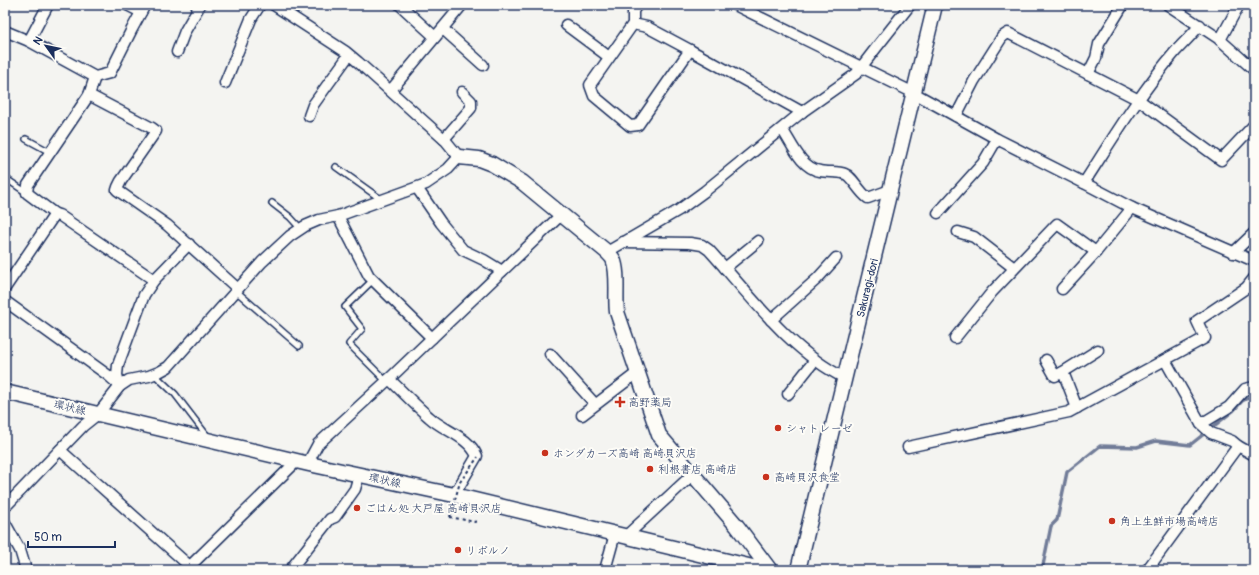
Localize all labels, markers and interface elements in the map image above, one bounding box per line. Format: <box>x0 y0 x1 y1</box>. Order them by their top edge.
north arrow <box>26 26 66 66</box>
text: N <box>31 34 46 47</box>
street label: Sakuragi-dori <box>854 257 881 319</box>
place label: 高野薬局 <box>628 396 672 409</box>
street label: 環状線 <box>52 397 87 418</box>
marker: 高野薬局 <box>615 397 625 407</box>
place label: シャトレーゼ <box>786 422 852 435</box>
marker: シャトレーゼ <box>773 423 783 433</box>
place label: ホンダカーズ高崎 高崎貝沢店 <box>553 447 697 460</box>
marker: ホンダカーズ高崎 高崎貝沢店 <box>540 448 550 458</box>
place label: 利根書店 高崎店 <box>658 463 737 476</box>
marker: 利根書店 高崎店 <box>645 464 655 474</box>
street label: 環状線 <box>367 471 402 490</box>
place label: 高崎貝沢食堂 <box>774 471 840 484</box>
marker: 高崎貝沢食堂 <box>761 472 771 482</box>
place label: ごはん処 大戸屋 高崎貝沢店 <box>365 502 502 515</box>
marker: ごはん処 大戸屋 高崎貝沢店 <box>352 503 362 513</box>
place label: 角上生鮮市場高崎店 <box>1120 515 1219 528</box>
marker: 角上生鮮市場高崎店 <box>1107 516 1117 526</box>
scale bar <box>28 523 115 549</box>
text: 50 m <box>34 530 62 545</box>
place label: リボルノ <box>466 544 510 557</box>
marker: リボルノ <box>453 545 463 555</box>

